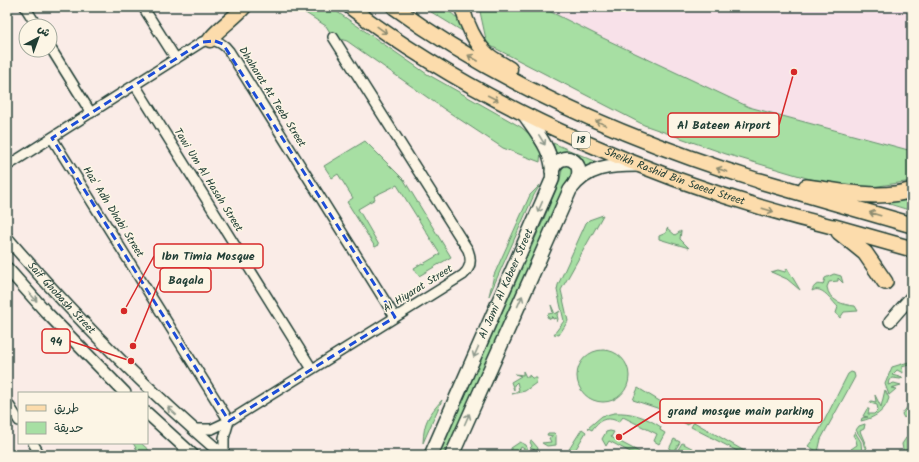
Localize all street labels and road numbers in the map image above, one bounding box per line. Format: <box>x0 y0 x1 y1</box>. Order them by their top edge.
street label: Dhaharat At Teeb Street <box>234 43 311 152</box>
street label: Tawi Um Al Hasah Street <box>169 125 248 236</box>
road number: 18 <box>572 132 590 148</box>
street label: Sheikh Rashid Bin Saeed Street <box>602 143 748 211</box>
street label: Haz' Adh Dhabi Street <box>78 163 149 262</box>
street label: Al Jami' Al Kabeer Street <box>474 225 539 342</box>
street label: Saif Ghobash Street <box>23 258 100 339</box>
street label: Al Hiyarat Street <box>380 260 457 318</box>

